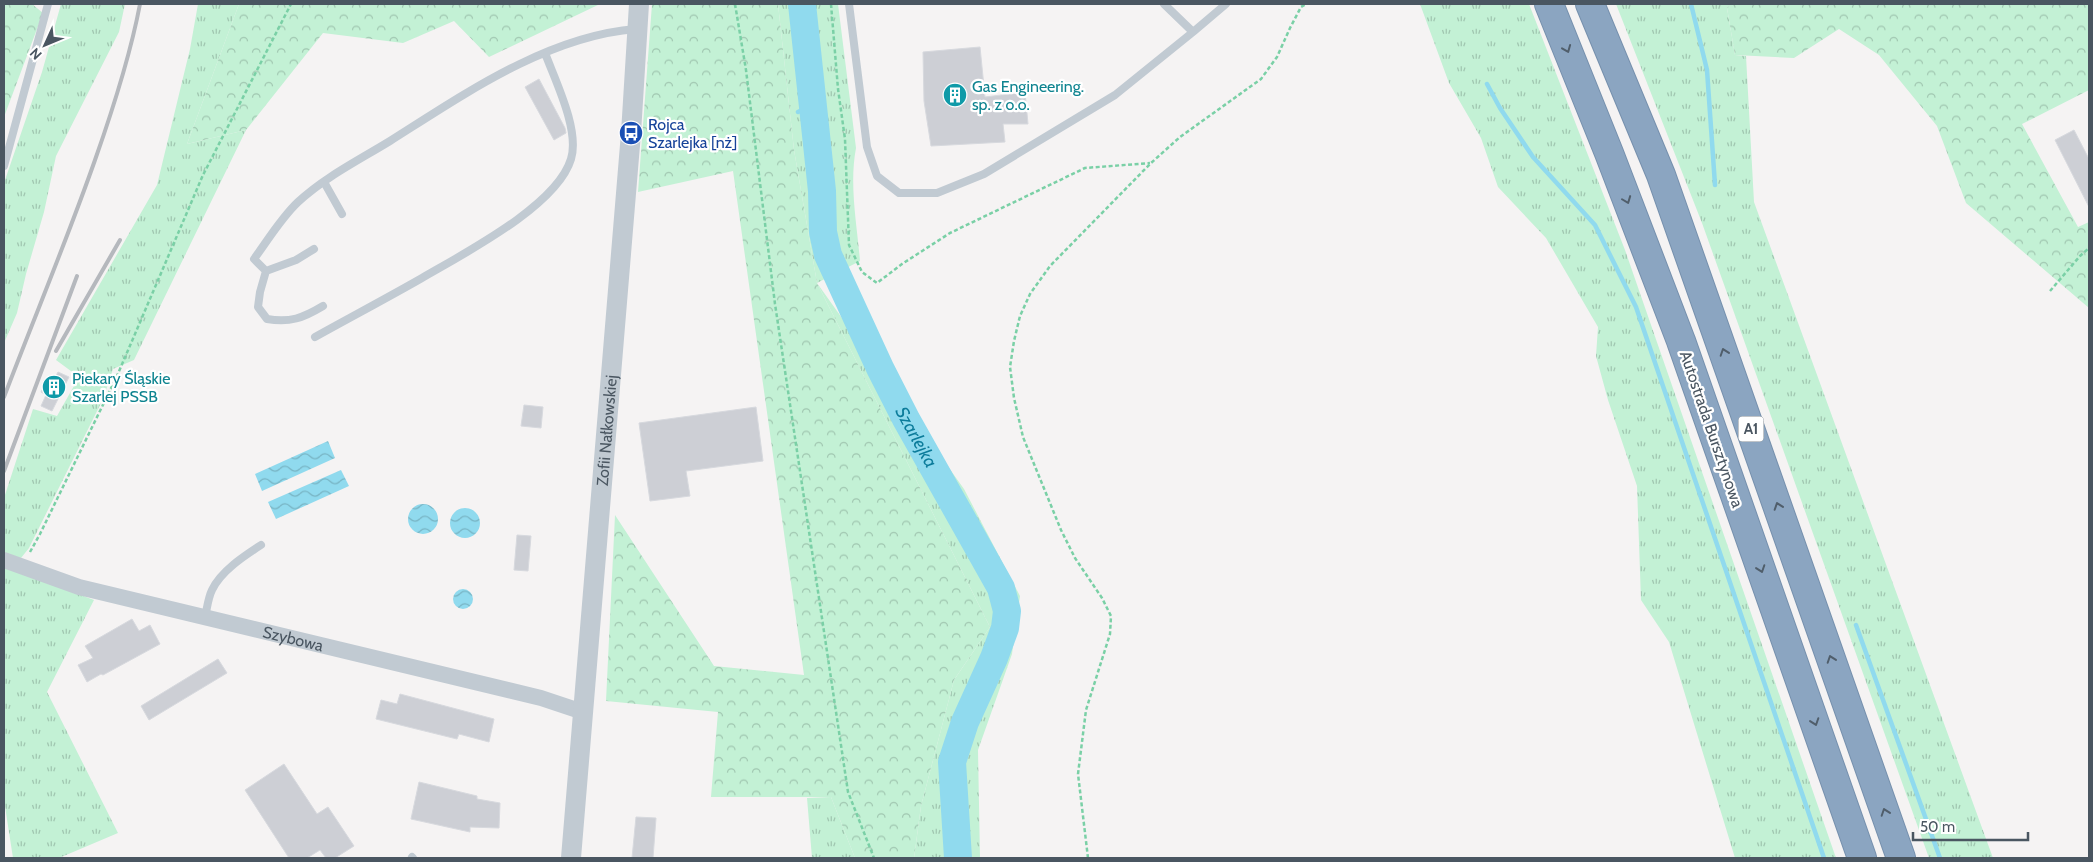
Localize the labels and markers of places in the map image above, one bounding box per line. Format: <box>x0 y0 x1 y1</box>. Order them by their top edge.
place label: Gas Engineering. sp. z o.o. <box>972 77 1084 114</box>
building icon: Gas Engineering. sp. z o.o. <box>942 82 968 108</box>
place label: Rojca Szarlejka [nż] <box>648 115 737 152</box>
bus stop icon: Rojca Szarlejka [nż] <box>618 120 644 146</box>
place label: Piekary Śląskie Szarlej PSSB <box>72 369 170 406</box>
building icon: Piekary Śląskie Szarlej PSSB <box>41 374 67 400</box>

